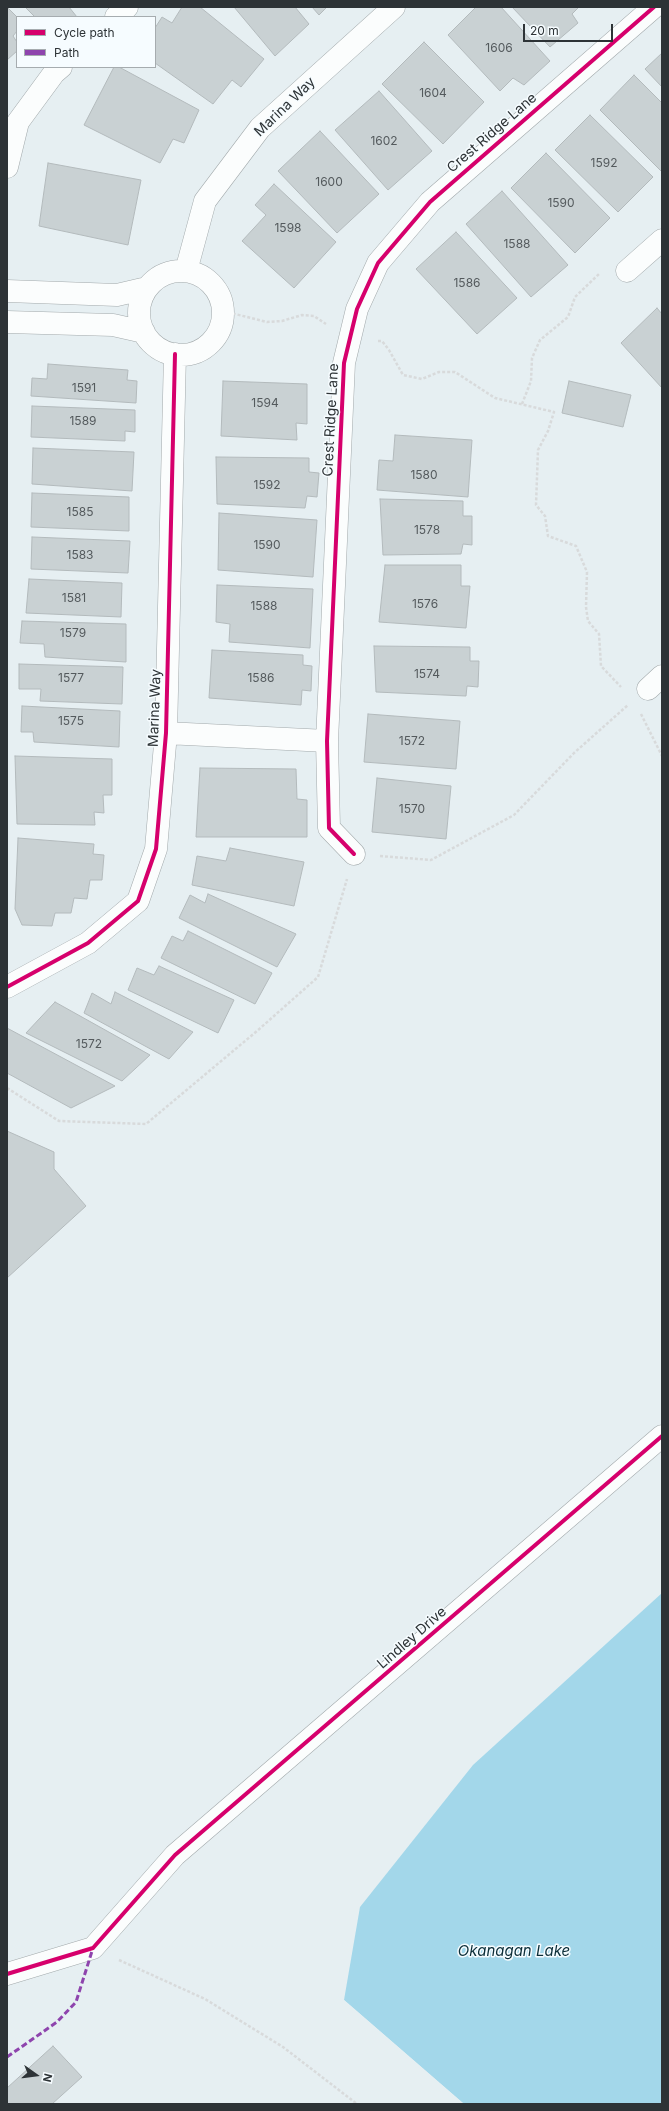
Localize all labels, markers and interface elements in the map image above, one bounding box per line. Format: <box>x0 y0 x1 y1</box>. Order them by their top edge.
legend <box>16 16 156 68</box>
scale bar <box>525 16 615 42</box>
text: 20 m <box>530 23 559 38</box>
text: Cycle path <box>54 25 115 40</box>
house number: 1606 <box>485 41 513 55</box>
text: Path <box>54 45 79 60</box>
street label: Marina Way <box>251 74 319 140</box>
house number: 1604 <box>419 86 447 100</box>
street label: Crest Ridge Lane <box>444 90 540 176</box>
house number: 1602 <box>370 134 398 148</box>
house number: 1592 <box>591 156 617 170</box>
house number: 1600 <box>315 175 343 189</box>
house number: 1590 <box>547 196 575 210</box>
house number: 1598 <box>274 221 302 235</box>
house number: 1588 <box>503 237 531 251</box>
house number: 1586 <box>453 276 481 290</box>
street label: Crest Ridge Lane <box>320 363 342 477</box>
house number: 1591 <box>72 381 96 395</box>
house number: 1594 <box>251 396 279 410</box>
house number: 1589 <box>69 414 97 428</box>
house number: 1580 <box>410 468 438 482</box>
house number: 1592 <box>254 478 280 492</box>
house number: 1585 <box>67 505 93 519</box>
house number: 1578 <box>414 523 440 537</box>
house number: 1590 <box>253 538 281 552</box>
house number: 1583 <box>66 548 94 562</box>
house number: 1581 <box>62 591 86 605</box>
house number: 1576 <box>412 597 438 611</box>
house number: 1588 <box>250 599 278 613</box>
house number: 1579 <box>60 626 86 640</box>
house number: 1574 <box>414 667 440 681</box>
street label: Marina Way <box>145 669 165 747</box>
house number: 1577 <box>58 671 84 685</box>
house number: 1586 <box>247 671 275 685</box>
house number: 1575 <box>58 714 84 728</box>
house number: 1572 <box>399 734 425 748</box>
house number: 1570 <box>399 802 425 816</box>
house number: 1572 <box>76 1037 102 1051</box>
street label: Lindley Drive <box>374 1603 450 1673</box>
water label: Okanagan Lake <box>458 1942 570 1960</box>
north arrow <box>16 2055 56 2095</box>
text: N <box>40 2072 55 2084</box>

